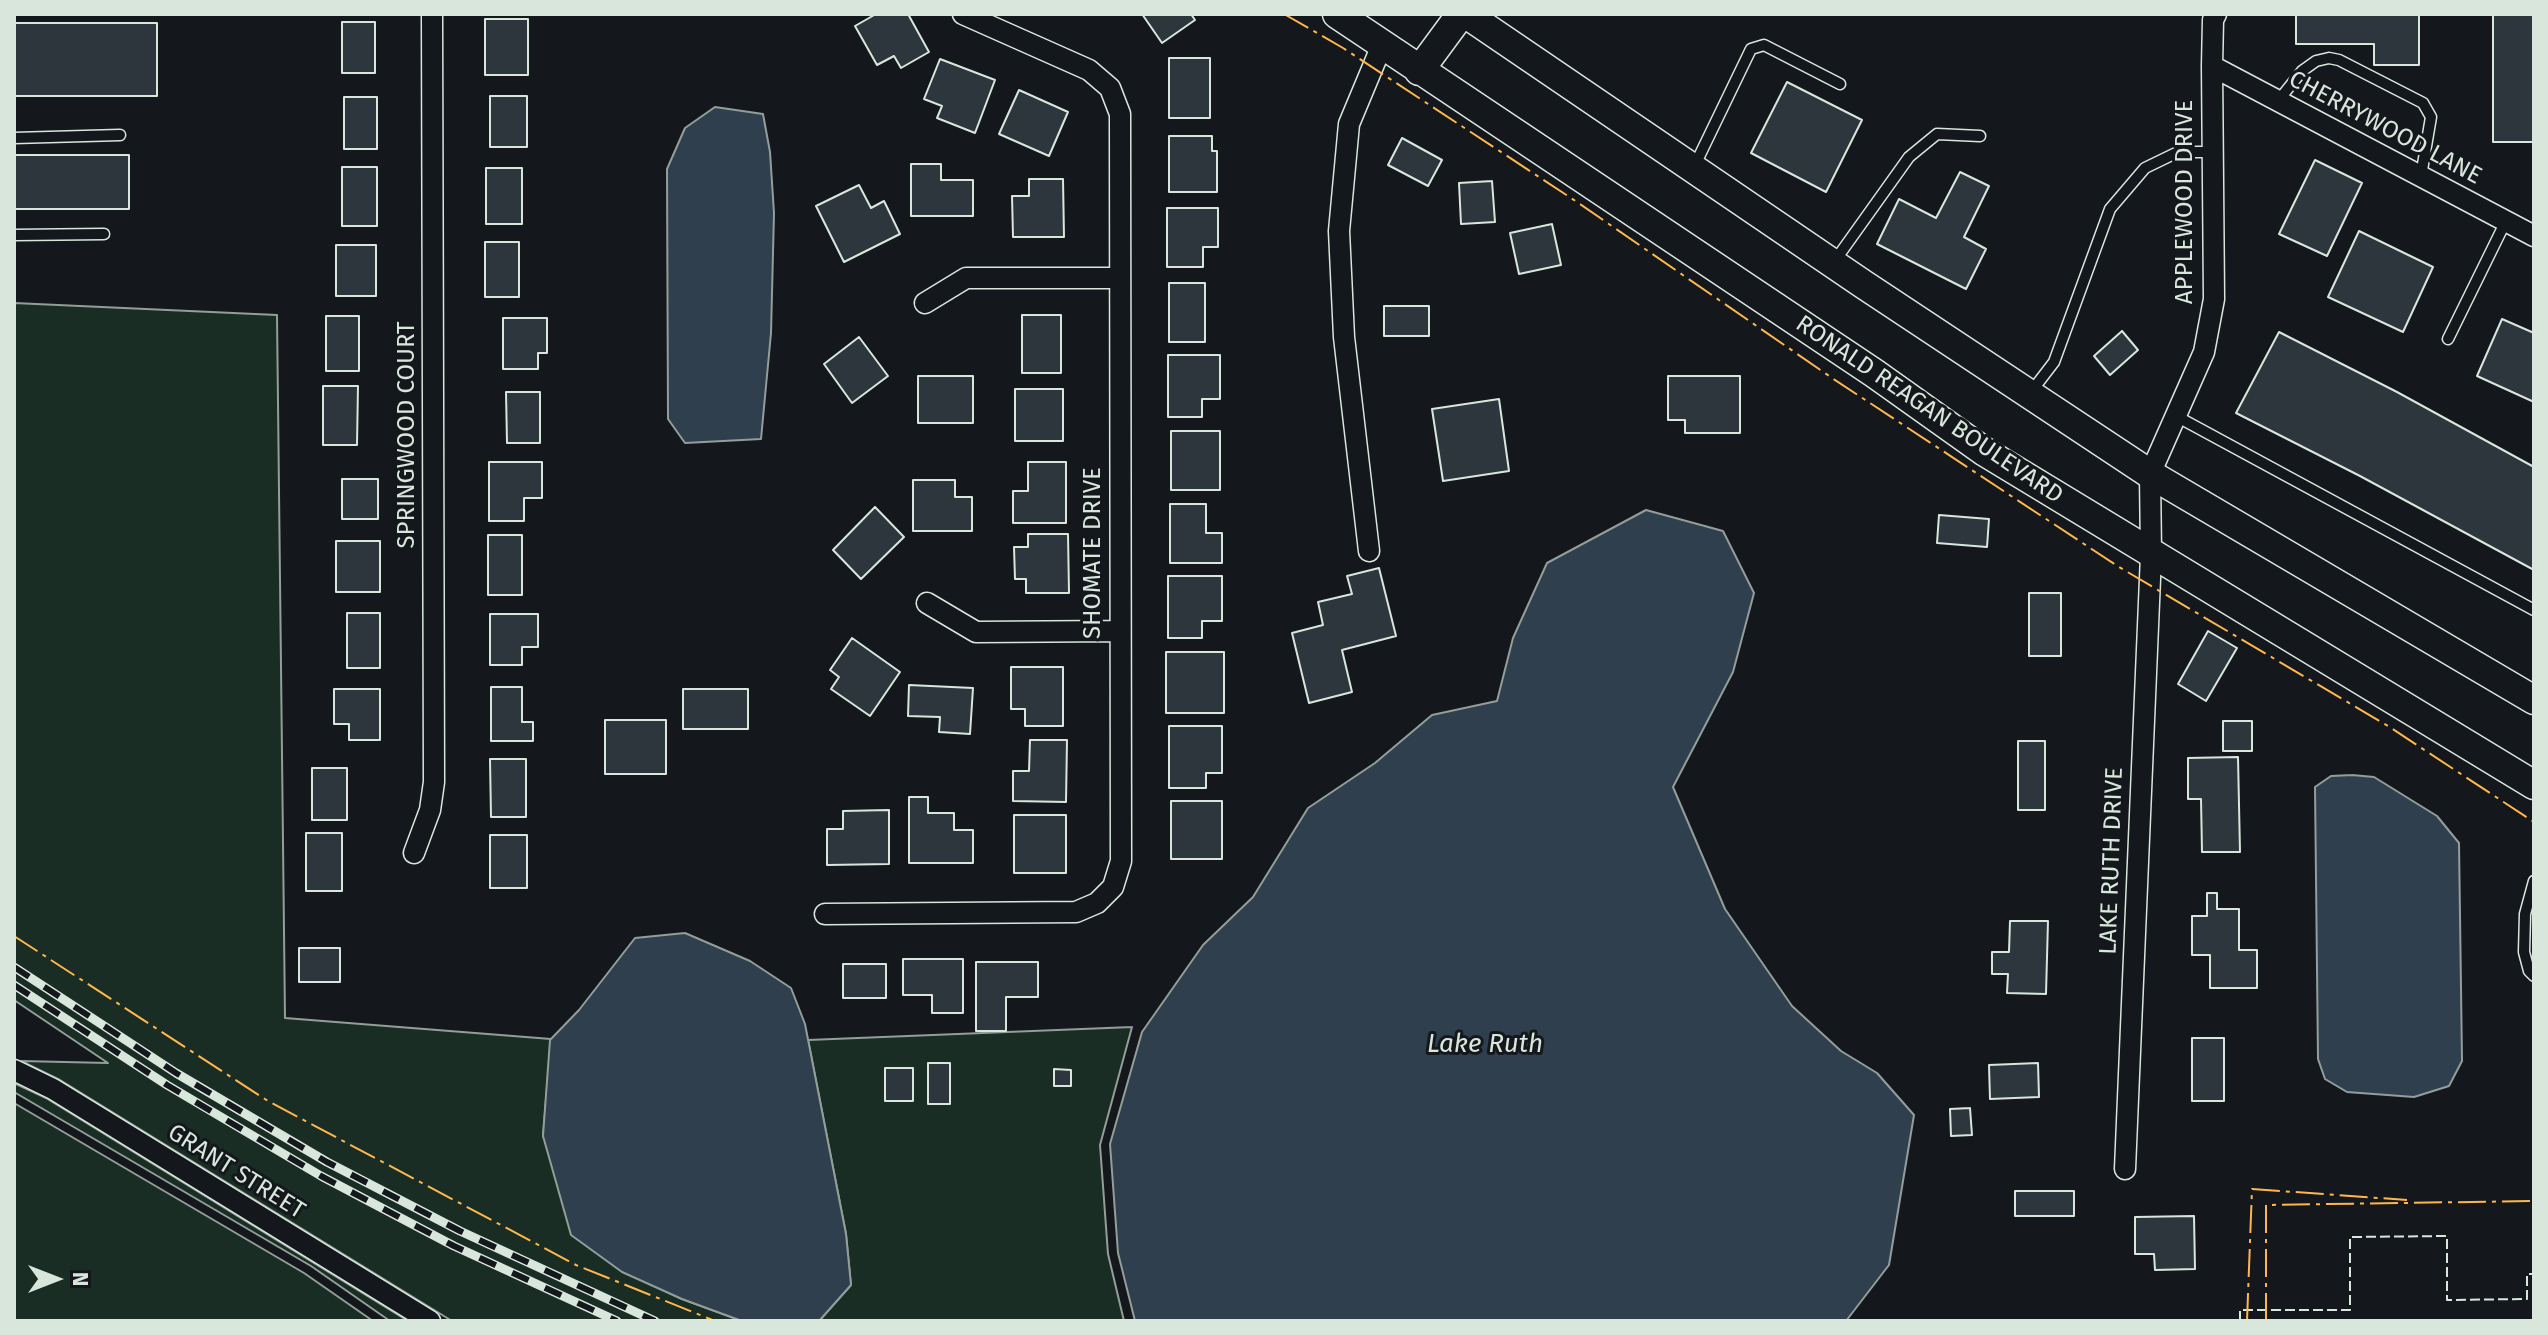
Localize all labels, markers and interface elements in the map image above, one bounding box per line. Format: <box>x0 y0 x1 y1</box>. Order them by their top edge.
street label: CHERRYWOOD LANE <box>2284 65 2486 191</box>
street label: APPLEWOOD DRIVE <box>2171 100 2199 304</box>
street label: RONALD REAGAN BOULEVARD <box>1790 310 2068 510</box>
street label: SPRINGWOOD COURT <box>393 322 421 548</box>
street label: SHOMATE DRIVE <box>1079 467 1107 639</box>
street label: LAKE RUTH DRIVE <box>2094 767 2130 955</box>
water label: Lake Ruth <box>1427 1029 1543 1061</box>
street label: GRANT STREET <box>162 1118 310 1226</box>
north arrow <box>16 1239 96 1319</box>
text: N <box>67 1272 94 1286</box>

